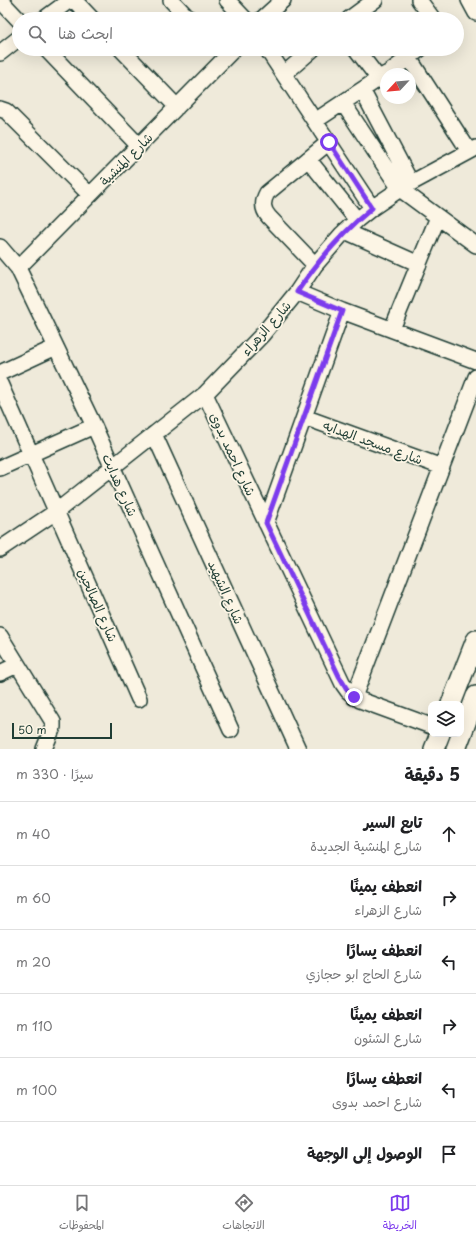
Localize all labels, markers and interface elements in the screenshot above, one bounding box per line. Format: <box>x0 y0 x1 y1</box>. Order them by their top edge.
search box <box>12 12 464 56</box>
text: ابحث هنا <box>58 21 113 44</box>
icon: search <box>26 23 48 45</box>
north arrow <box>380 68 416 104</box>
street label: شارع المنشية <box>95 128 157 190</box>
route start <box>320 133 338 151</box>
street label: شارع الزهراء <box>236 296 296 360</box>
street label: شارع احمد بدوى <box>205 409 261 499</box>
street label: شارع مسجد الهدايه <box>320 415 426 469</box>
street label: شارع هدايت <box>97 451 143 519</box>
street label: شارع الشهيد <box>203 557 249 627</box>
street label: شارع الصالحين <box>73 565 123 645</box>
route end <box>345 688 363 706</box>
map controls <box>428 701 464 737</box>
button: layers <box>428 701 464 737</box>
scale bar <box>12 721 112 740</box>
text: 50 m <box>18 721 47 738</box>
text: 5 دقيقة <box>404 761 460 787</box>
text: سيرًا · 330 m <box>16 764 93 783</box>
text: تابع السير <box>364 810 422 833</box>
icon: ahead <box>438 823 460 845</box>
text: 40 m <box>16 824 50 843</box>
text: شارع المنشية الجديدة <box>310 836 422 855</box>
text: انعطف يمينًا <box>350 874 422 897</box>
icon: right <box>438 887 460 909</box>
text: 60 m <box>16 888 51 907</box>
text: شارع الزهراء <box>354 900 422 919</box>
text: انعطف يسارًا <box>346 938 422 961</box>
icon: left <box>438 951 460 973</box>
text: 20 m <box>16 952 51 971</box>
text: شارع الحاج ابو حجازي <box>306 964 422 983</box>
text: انعطف يمينًا <box>350 1002 422 1025</box>
icon: right <box>438 1015 460 1037</box>
text: 110 m <box>16 1016 52 1035</box>
text: شارع الشئون <box>354 1028 422 1047</box>
text: انعطف يسارًا <box>346 1066 422 1089</box>
icon: left <box>438 1079 460 1101</box>
text: 100 m <box>16 1080 57 1099</box>
text: شارع احمد بدوى <box>332 1092 422 1111</box>
text: الوصول إلى الوجهة <box>307 1141 422 1164</box>
icon: arrive <box>438 1143 460 1165</box>
tab: المحفوظات <box>59 1192 104 1235</box>
tab: الاتجاهات <box>222 1192 265 1235</box>
tab: الخريطة <box>383 1192 417 1235</box>

